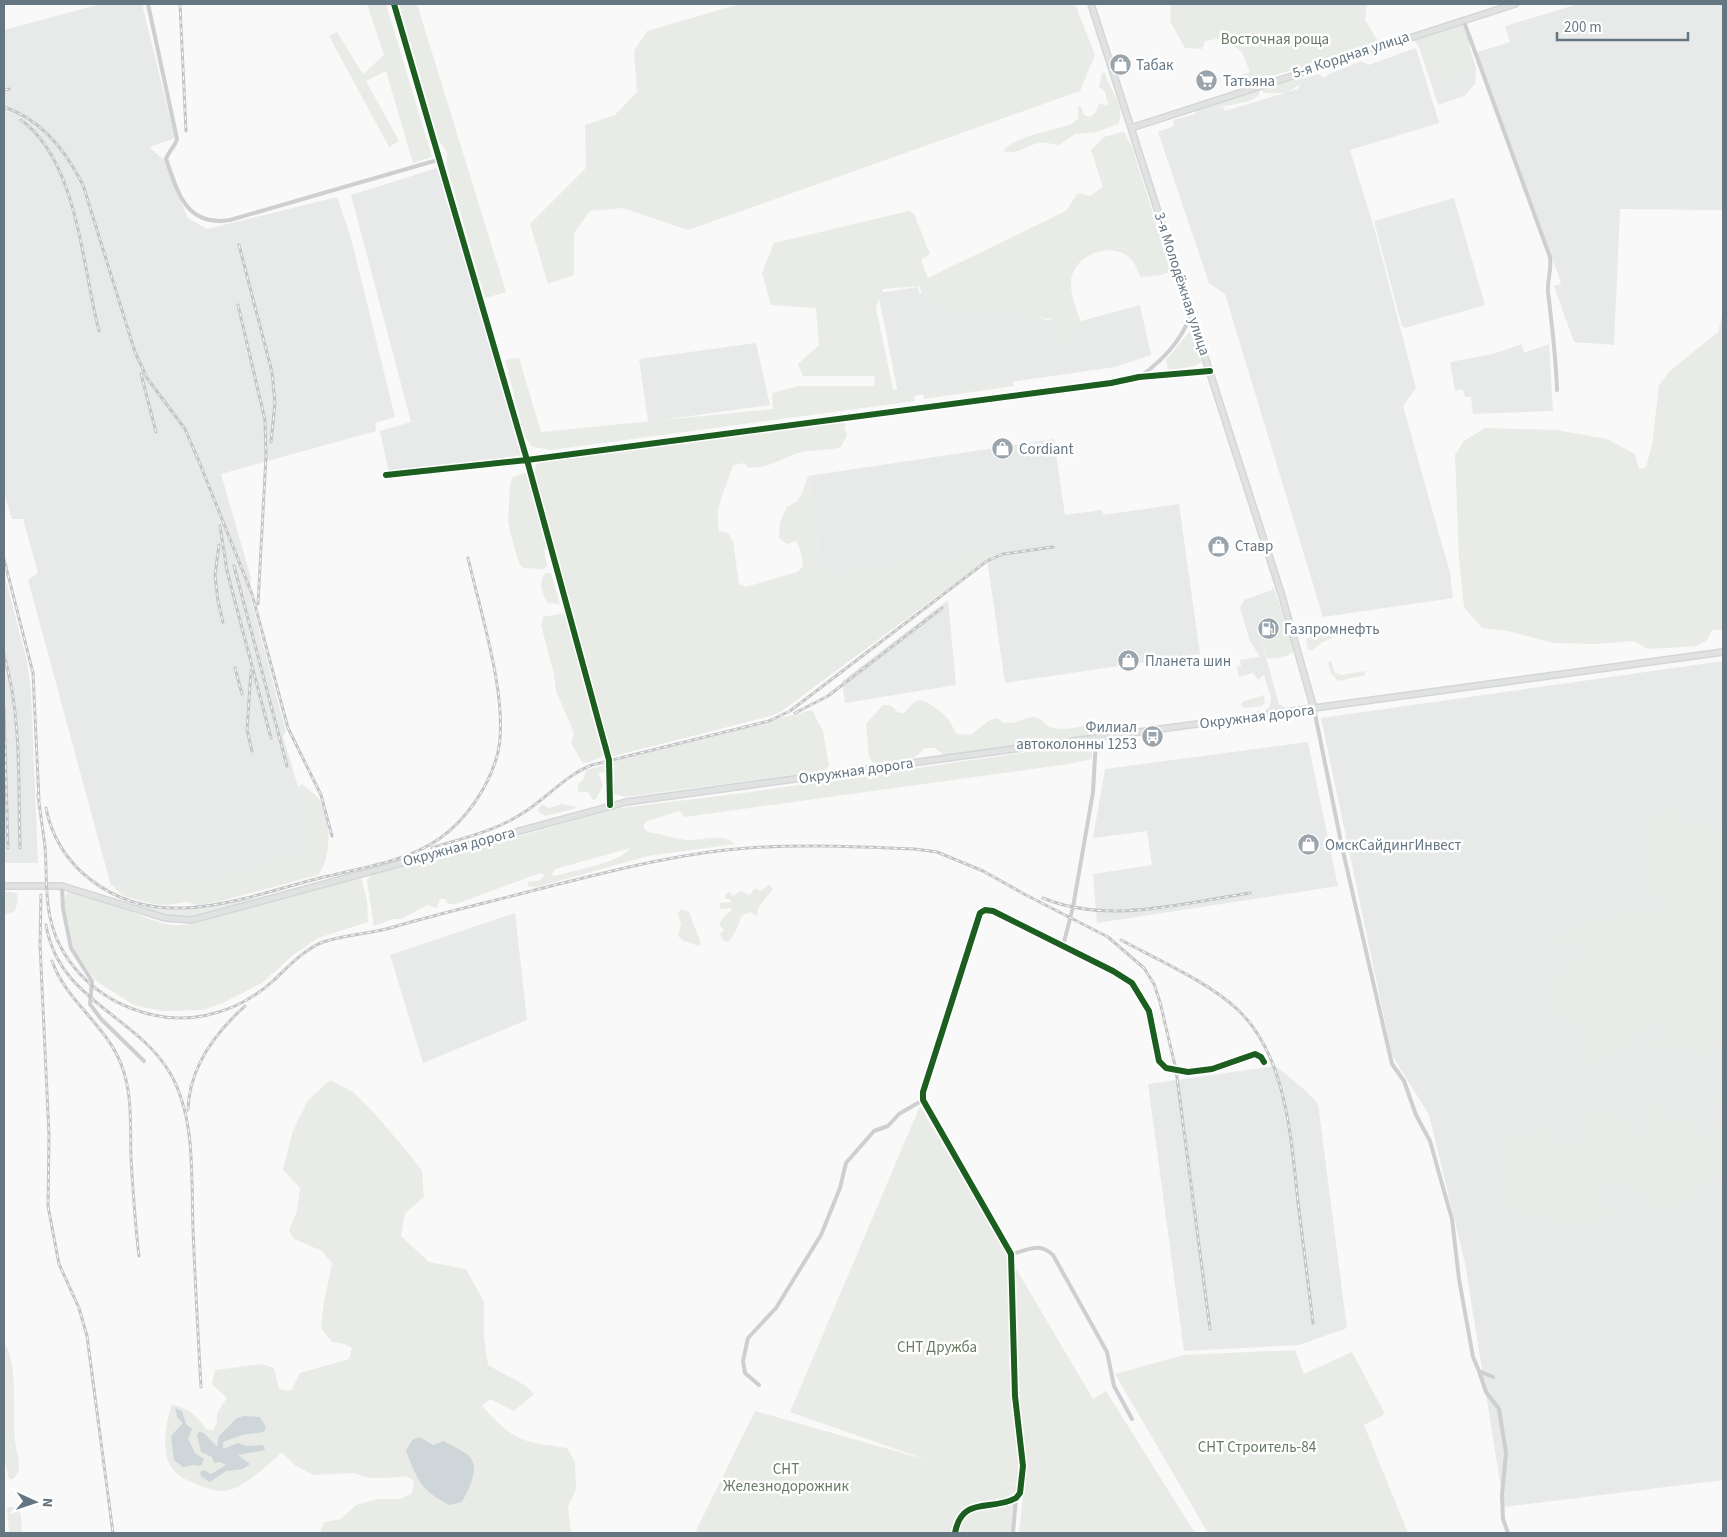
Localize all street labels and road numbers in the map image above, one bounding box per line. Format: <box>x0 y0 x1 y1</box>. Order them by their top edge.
street label: 5-я Кордная улица <box>1290 26 1412 84</box>
street label: 3-я Молодёжная улица <box>1149 210 1215 358</box>
street label: Окружная дорога <box>1198 700 1316 734</box>
street label: Окружная дорога <box>797 753 915 789</box>
street label: Окружная дорога <box>401 822 517 872</box>

